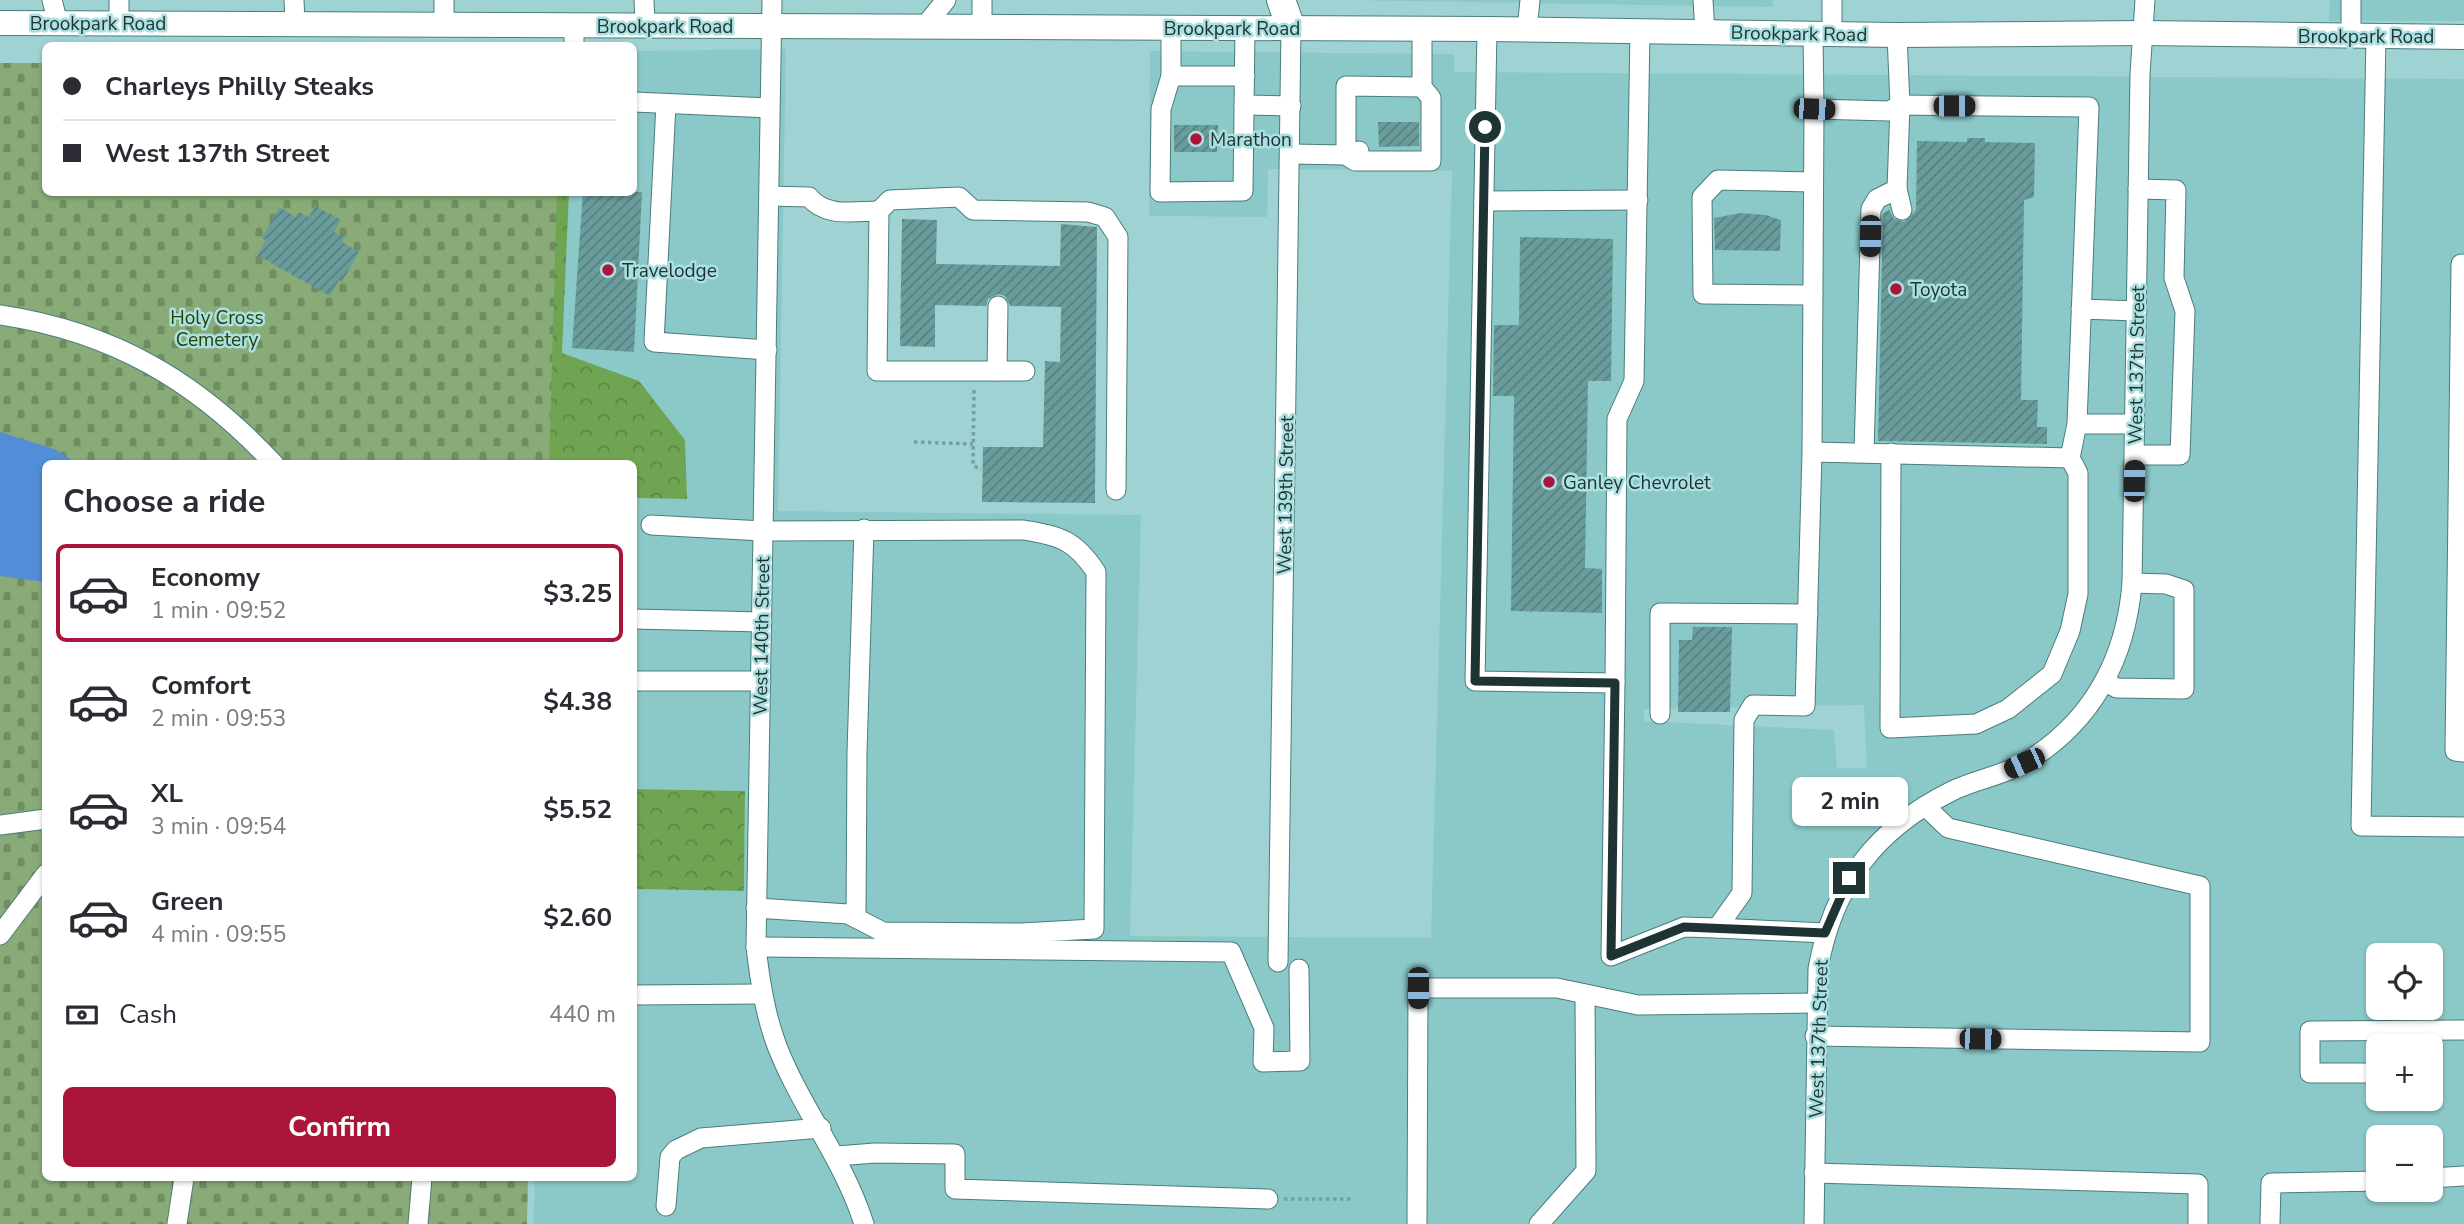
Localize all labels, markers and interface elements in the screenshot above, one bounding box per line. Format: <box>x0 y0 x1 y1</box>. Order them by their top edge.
street label: Brookpark Road <box>30 11 166 37</box>
street label: Brookpark Road <box>597 14 733 40</box>
street label: Brookpark Road <box>1164 16 1300 42</box>
street label: Brookpark Road <box>1730 20 1868 48</box>
street label: Brookpark Road <box>2298 24 2434 50</box>
text: Charleys Philly Steaks <box>105 69 374 104</box>
car <box>1934 96 1976 117</box>
car <box>1793 98 1836 120</box>
route start <box>1469 111 1501 143</box>
place label: Marathon <box>1210 127 1292 153</box>
marker: Marathon <box>1188 131 1204 147</box>
text: West 137th Street <box>105 136 329 171</box>
car <box>1860 215 1881 257</box>
place label: Travelodge <box>622 258 717 284</box>
marker: Travelodge <box>600 262 616 278</box>
place label: Toyota <box>1910 277 1967 303</box>
marker: Toyota <box>1888 281 1904 297</box>
street label: West 137th Street <box>2123 285 2151 445</box>
park label: Holy Cross Cemetery <box>170 305 264 353</box>
street label: West 139th Street <box>1272 415 1300 575</box>
car <box>2124 460 2145 502</box>
place label: Ganley Chevrolet <box>1563 470 1711 496</box>
marker: Ganley Chevrolet <box>1541 474 1557 490</box>
text: Choose a ride <box>63 480 265 523</box>
street label: West 140th Street <box>748 556 776 716</box>
text: Economy <box>151 560 260 595</box>
icon: car <box>67 562 130 625</box>
text: $3.25 <box>543 576 612 611</box>
text: 1 min · 09:52 <box>151 595 286 626</box>
text: Comfort <box>151 668 251 703</box>
icon: car <box>67 670 130 733</box>
text: $4.38 <box>543 684 612 719</box>
text: 2 min · 09:53 <box>151 703 286 734</box>
car <box>2001 745 2048 781</box>
text: XL <box>151 776 183 811</box>
callout: 2 min <box>1791 776 1907 826</box>
icon: car <box>67 778 130 841</box>
text: 2 min <box>1820 786 1880 817</box>
text: $5.52 <box>543 792 612 827</box>
text: 3 min · 09:54 <box>151 811 286 842</box>
route end <box>1833 862 1865 894</box>
text: Green <box>151 884 224 919</box>
icon: car <box>67 886 130 949</box>
text: $2.60 <box>543 900 612 935</box>
text: 4 min · 09:55 <box>151 919 286 950</box>
map controls <box>2366 943 2443 1202</box>
button: locate <box>2366 943 2443 1020</box>
street label: West 137th Street <box>1803 959 1835 1119</box>
car <box>1408 967 1429 1009</box>
icon: cash <box>63 996 101 1034</box>
text: Cash <box>119 997 177 1032</box>
text: 440 m <box>549 999 616 1030</box>
car <box>1959 1028 2002 1050</box>
button: + <box>2366 1034 2443 1111</box>
button: Confirm <box>63 1087 616 1167</box>
button: − <box>2366 1125 2443 1202</box>

